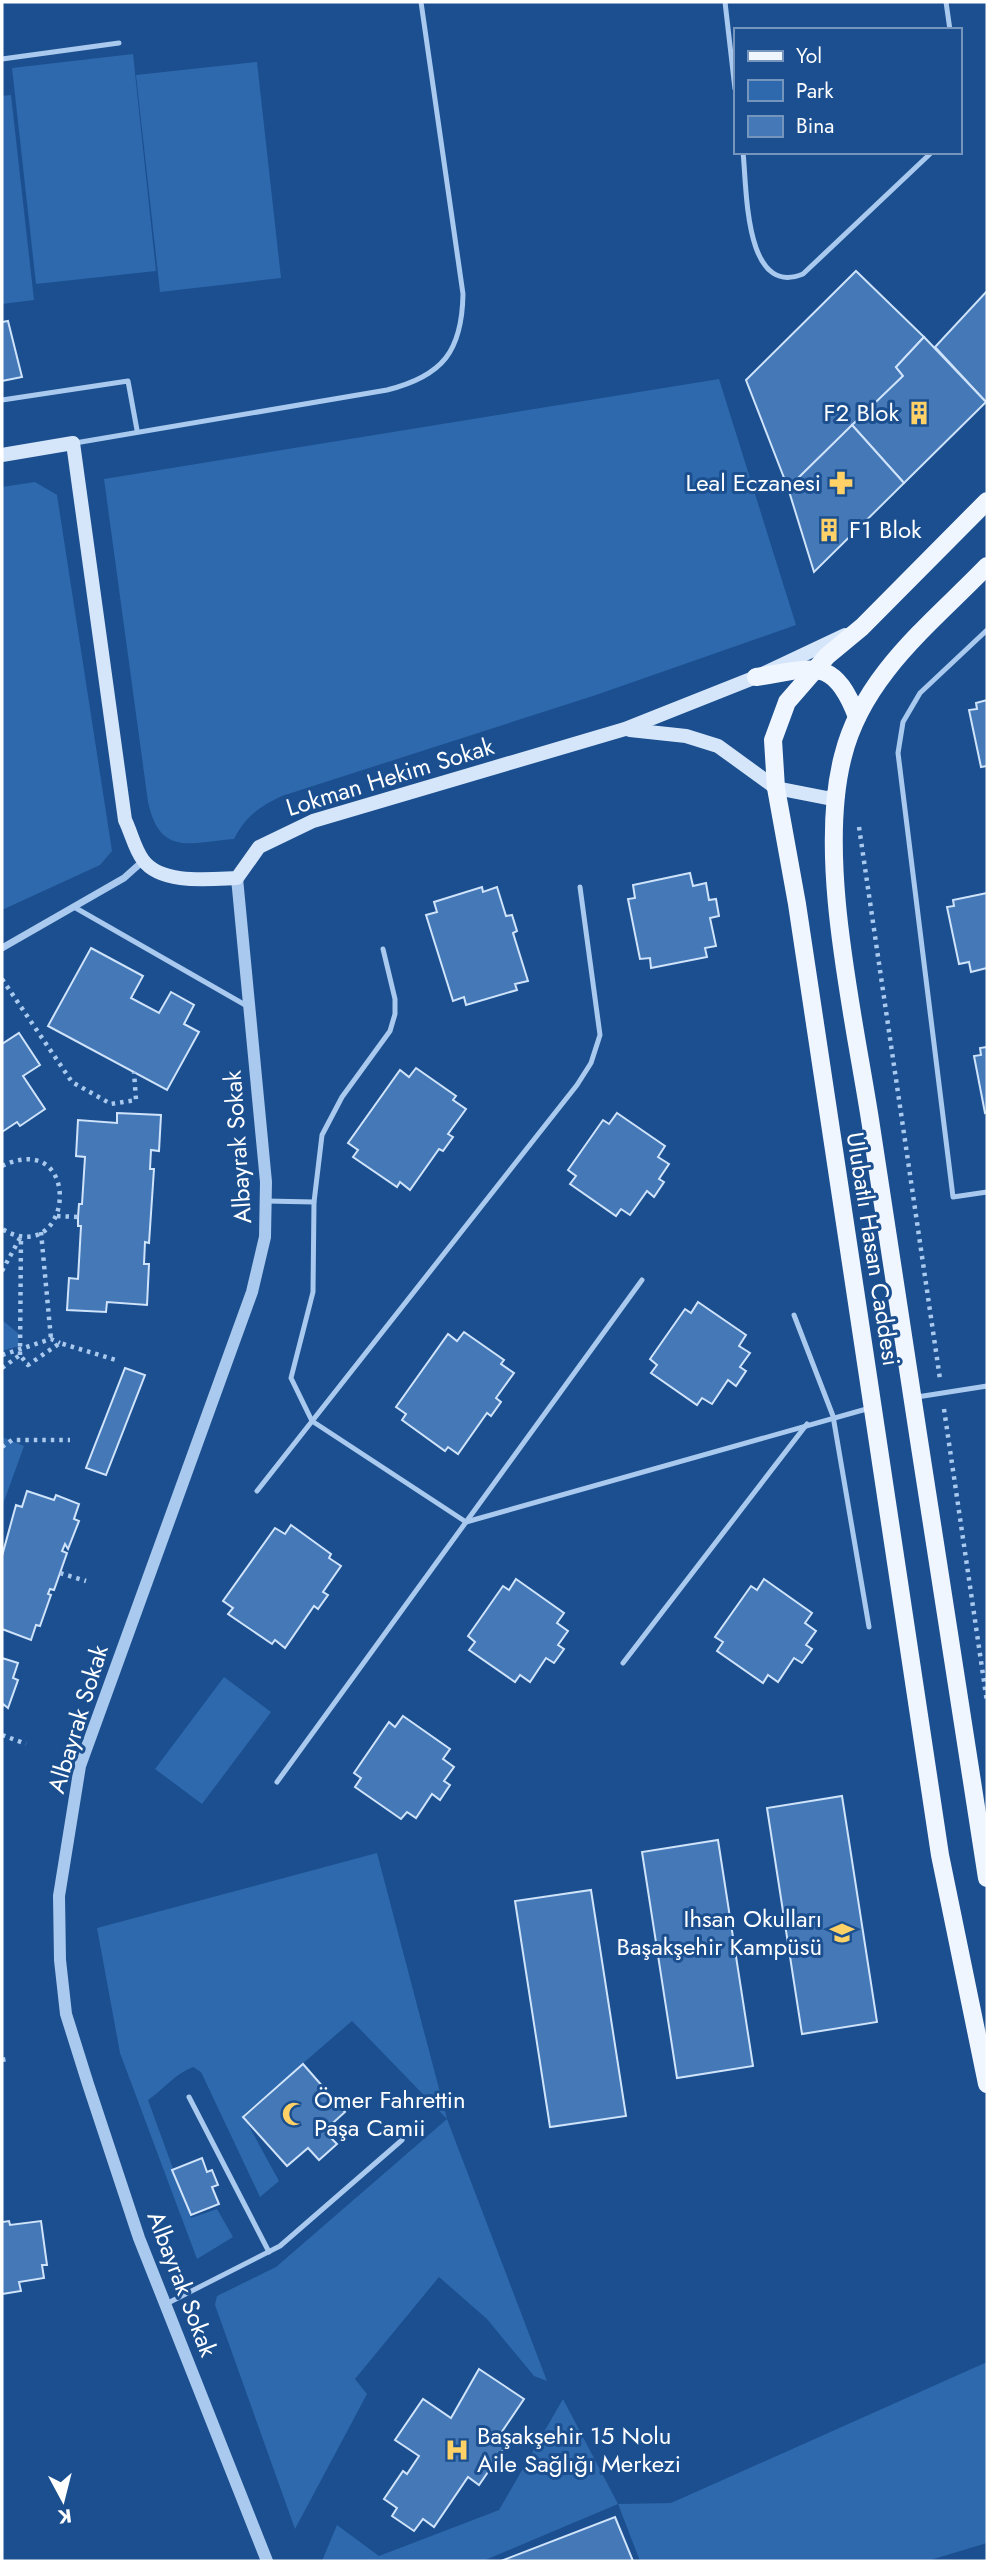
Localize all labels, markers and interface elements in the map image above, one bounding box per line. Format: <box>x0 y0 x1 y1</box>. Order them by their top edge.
legend <box>734 28 961 154</box>
text: Yol <box>796 41 822 71</box>
text: Park <box>796 76 834 106</box>
text: Bina <box>796 111 834 141</box>
place label: F2 Blok <box>824 395 899 430</box>
building icon: F2 Blok <box>905 399 933 427</box>
place label: Leal Eczanesi <box>685 465 821 500</box>
pharmacy icon: Leal Eczanesi <box>827 469 855 497</box>
place label: F1 Blok <box>849 512 922 547</box>
building icon: F1 Blok <box>815 516 843 544</box>
street label: Lokman Hekim Sokak <box>282 728 499 825</box>
street label: Albayrak Sokak <box>215 1069 260 1225</box>
street label: Ulubatlı Hasan Caddesi <box>838 1129 909 1368</box>
street label: Albayrak Sokak <box>38 1640 117 1797</box>
place label: Ihsan Okulları Başakşehir Kampüsü <box>617 1901 822 1964</box>
school or university icon: Ihsan Okulları Başakşehir Kampüsü <box>828 1919 856 1947</box>
place label: Ömer Fahrettin Paşa Camii <box>314 2082 466 2145</box>
mosque icon: Ömer Fahrettin Paşa Camii <box>280 2100 308 2128</box>
street label: Albayrak Sokak <box>139 2206 226 2362</box>
place label: Başakşehir 15 Nolu Aile Sağlığı Merkezi <box>477 2418 681 2481</box>
hospital icon: Başakşehir 15 Nolu Aile Sağlığı Merkezi <box>443 2436 471 2464</box>
north arrow <box>28 2465 98 2535</box>
text: K <box>56 2502 73 2531</box>

